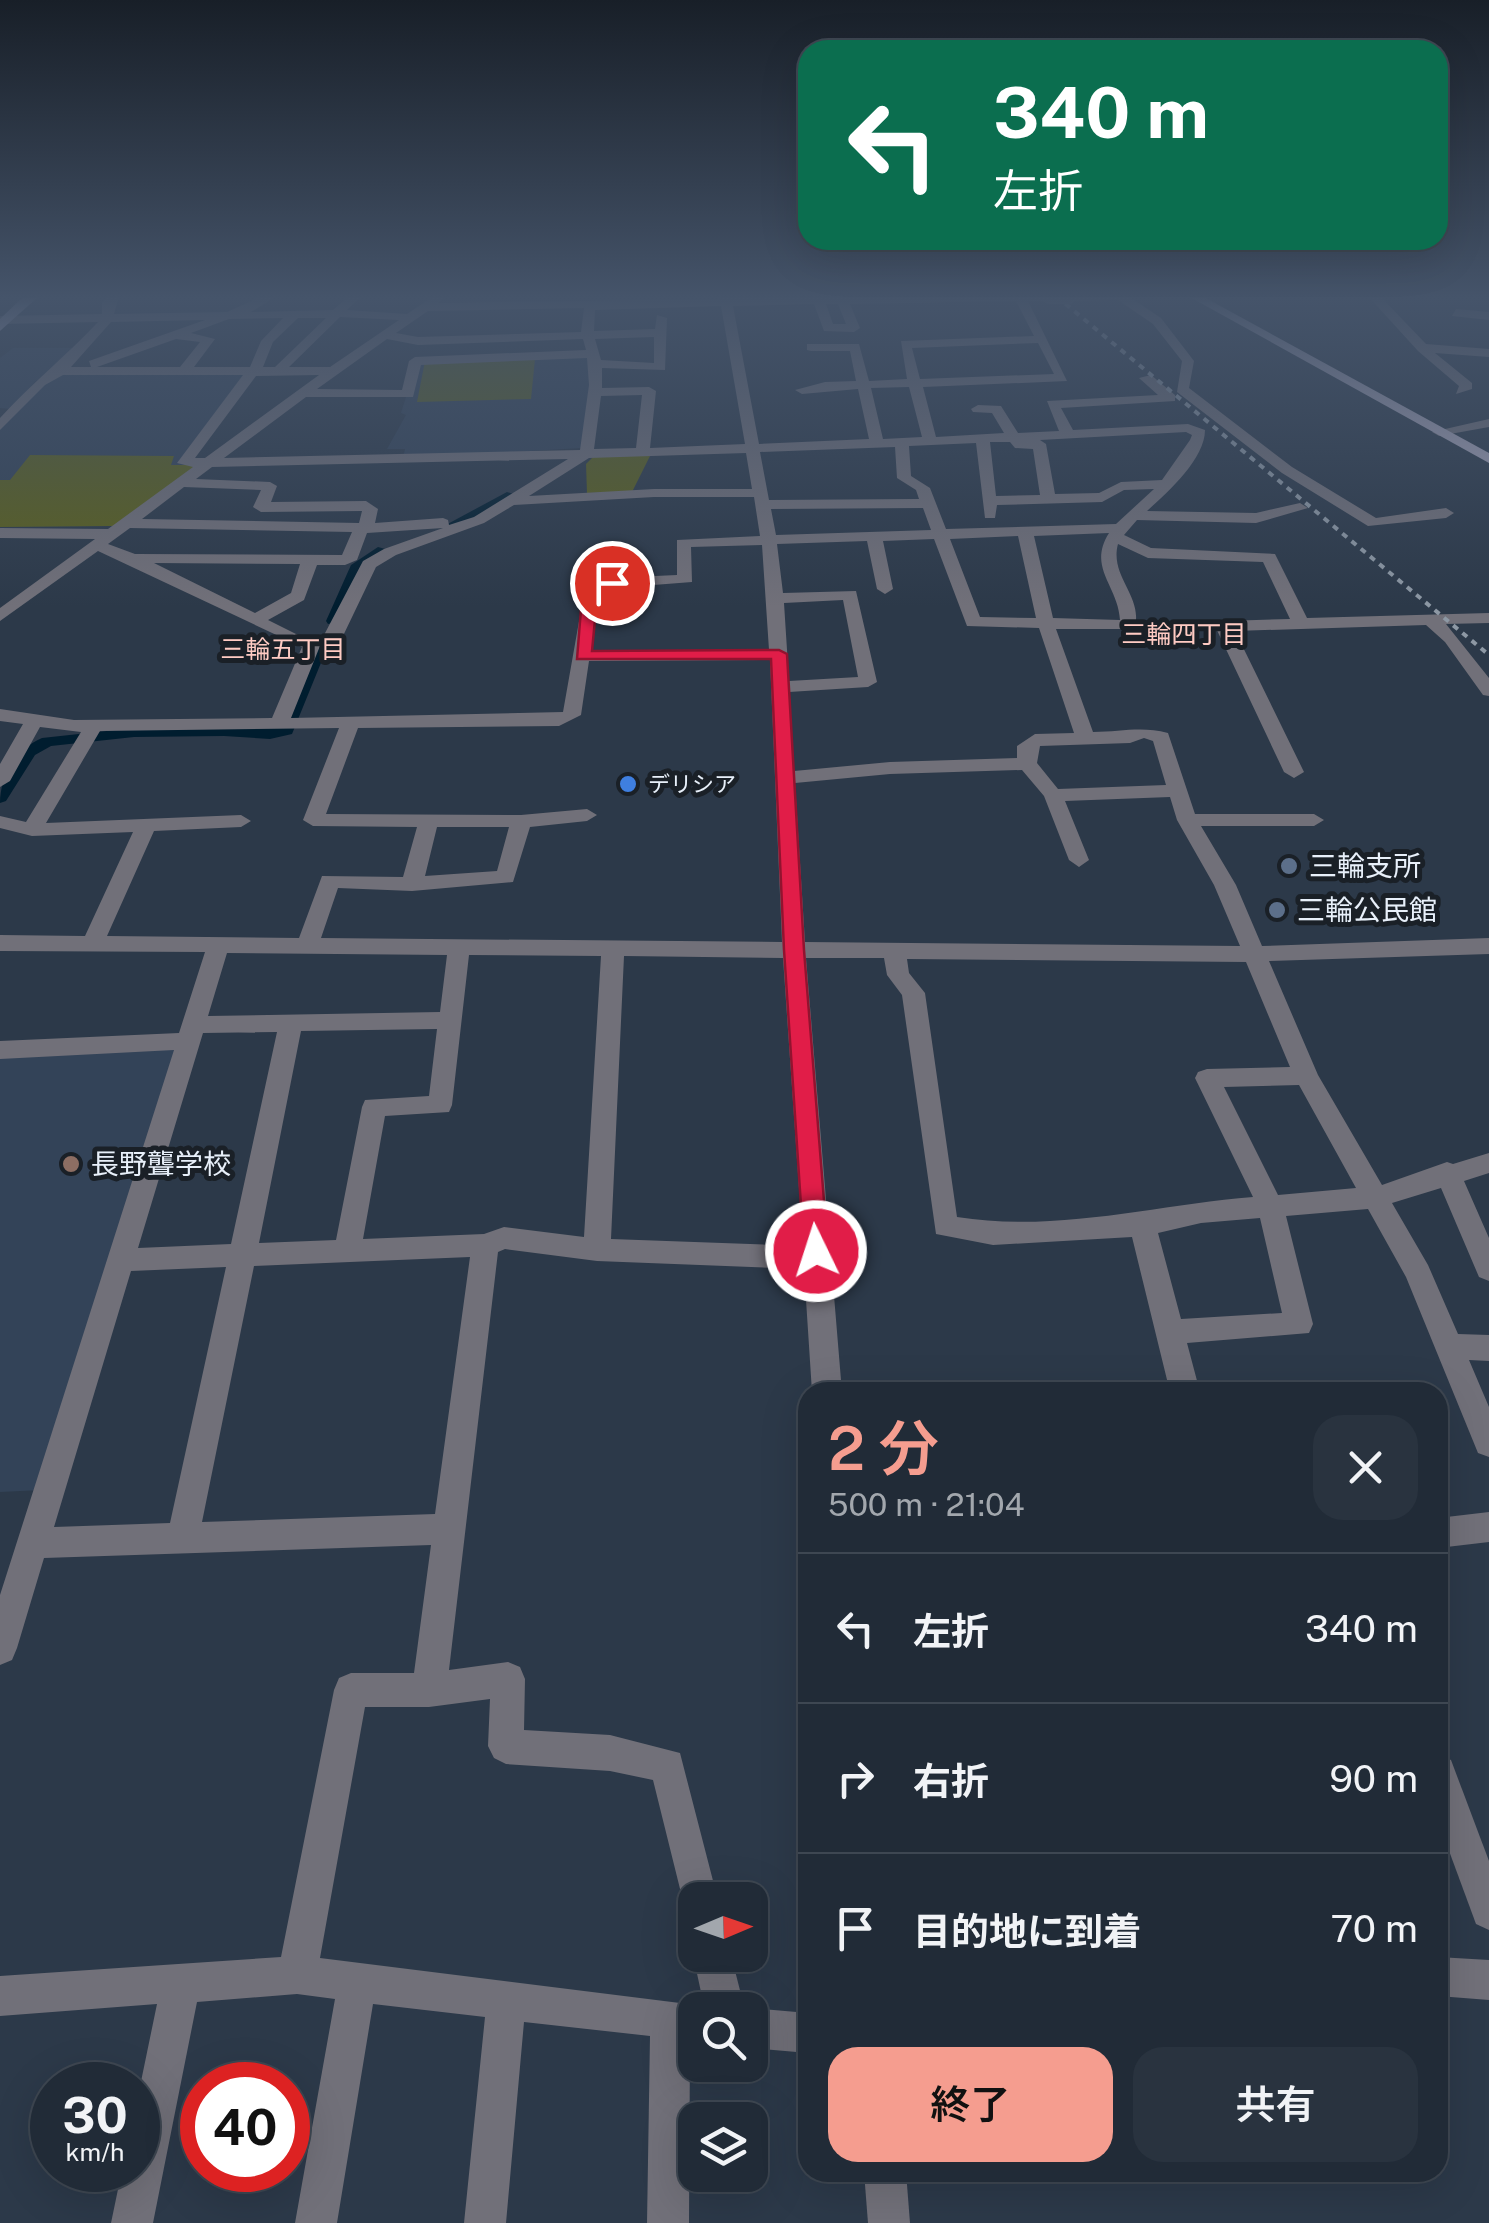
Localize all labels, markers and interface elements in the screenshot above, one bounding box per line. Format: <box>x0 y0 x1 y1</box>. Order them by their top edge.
text: 340 m <box>993 71 1209 154</box>
icon: left <box>828 80 958 210</box>
text: 左折 <box>993 164 1083 217</box>
pin <box>570 541 655 626</box>
icon: arrive <box>585 556 640 611</box>
district label: 三輪四丁目 <box>1121 619 1247 649</box>
district label: 三輪五丁目 <box>220 634 346 664</box>
place label: デリシア <box>648 771 736 797</box>
marker: デリシア <box>617 773 639 795</box>
place label: 三輪支所 <box>1309 849 1421 882</box>
marker: 三輪支所 <box>1278 855 1300 877</box>
place label: 三輪公民館 <box>1297 893 1437 926</box>
marker: 三輪公民館 <box>1266 899 1288 921</box>
place label: 長野聾学校 <box>91 1147 231 1180</box>
marker: 長野聾学校 <box>60 1153 82 1175</box>
position arrow <box>764 1199 868 1303</box>
text: 2 分 <box>828 1413 939 1484</box>
button: close <box>1313 1415 1418 1520</box>
text: 500 m · 21:04 <box>828 1486 1025 1523</box>
icon: left <box>828 1601 883 1656</box>
text: 340 m <box>1305 1606 1418 1651</box>
text: 左折 <box>913 1609 989 1654</box>
icon: right <box>828 1751 883 1806</box>
text: 90 m <box>1329 1756 1418 1801</box>
text: 右折 <box>913 1759 989 1804</box>
north arrow <box>678 1882 768 1972</box>
map controls <box>678 1882 768 2192</box>
icon: arrive <box>828 1901 883 1956</box>
text: 70 m <box>1331 1906 1418 1951</box>
text: 目的地に到着 <box>913 1909 1141 1954</box>
button: search <box>678 1992 768 2082</box>
button: 終了 <box>828 2047 1113 2162</box>
button: 共有 <box>1133 2047 1418 2162</box>
speed limit sign: 40 <box>180 2062 310 2192</box>
text: 30 <box>62 2085 128 2144</box>
button: layers <box>678 2102 768 2192</box>
text: km/h <box>66 2137 124 2167</box>

